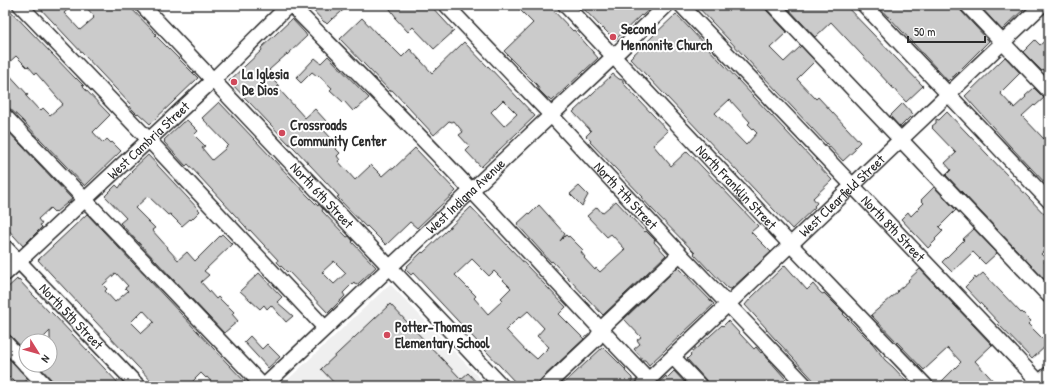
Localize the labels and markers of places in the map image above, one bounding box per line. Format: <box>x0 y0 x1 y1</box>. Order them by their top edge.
place label: Second Mennonite Church <box>621 19 712 54</box>
marker: Second Mennonite Church <box>608 32 618 42</box>
place label: La Iglesia De Dios <box>242 64 289 99</box>
marker: La Iglesia De Dios <box>229 77 239 87</box>
place label: Crossroads Community Center <box>290 115 387 152</box>
marker: Crossroads Community Center <box>277 128 287 138</box>
place label: Potter-Thomas Elementary School <box>395 317 490 354</box>
marker: Potter-Thomas Elementary School <box>382 330 392 340</box>

